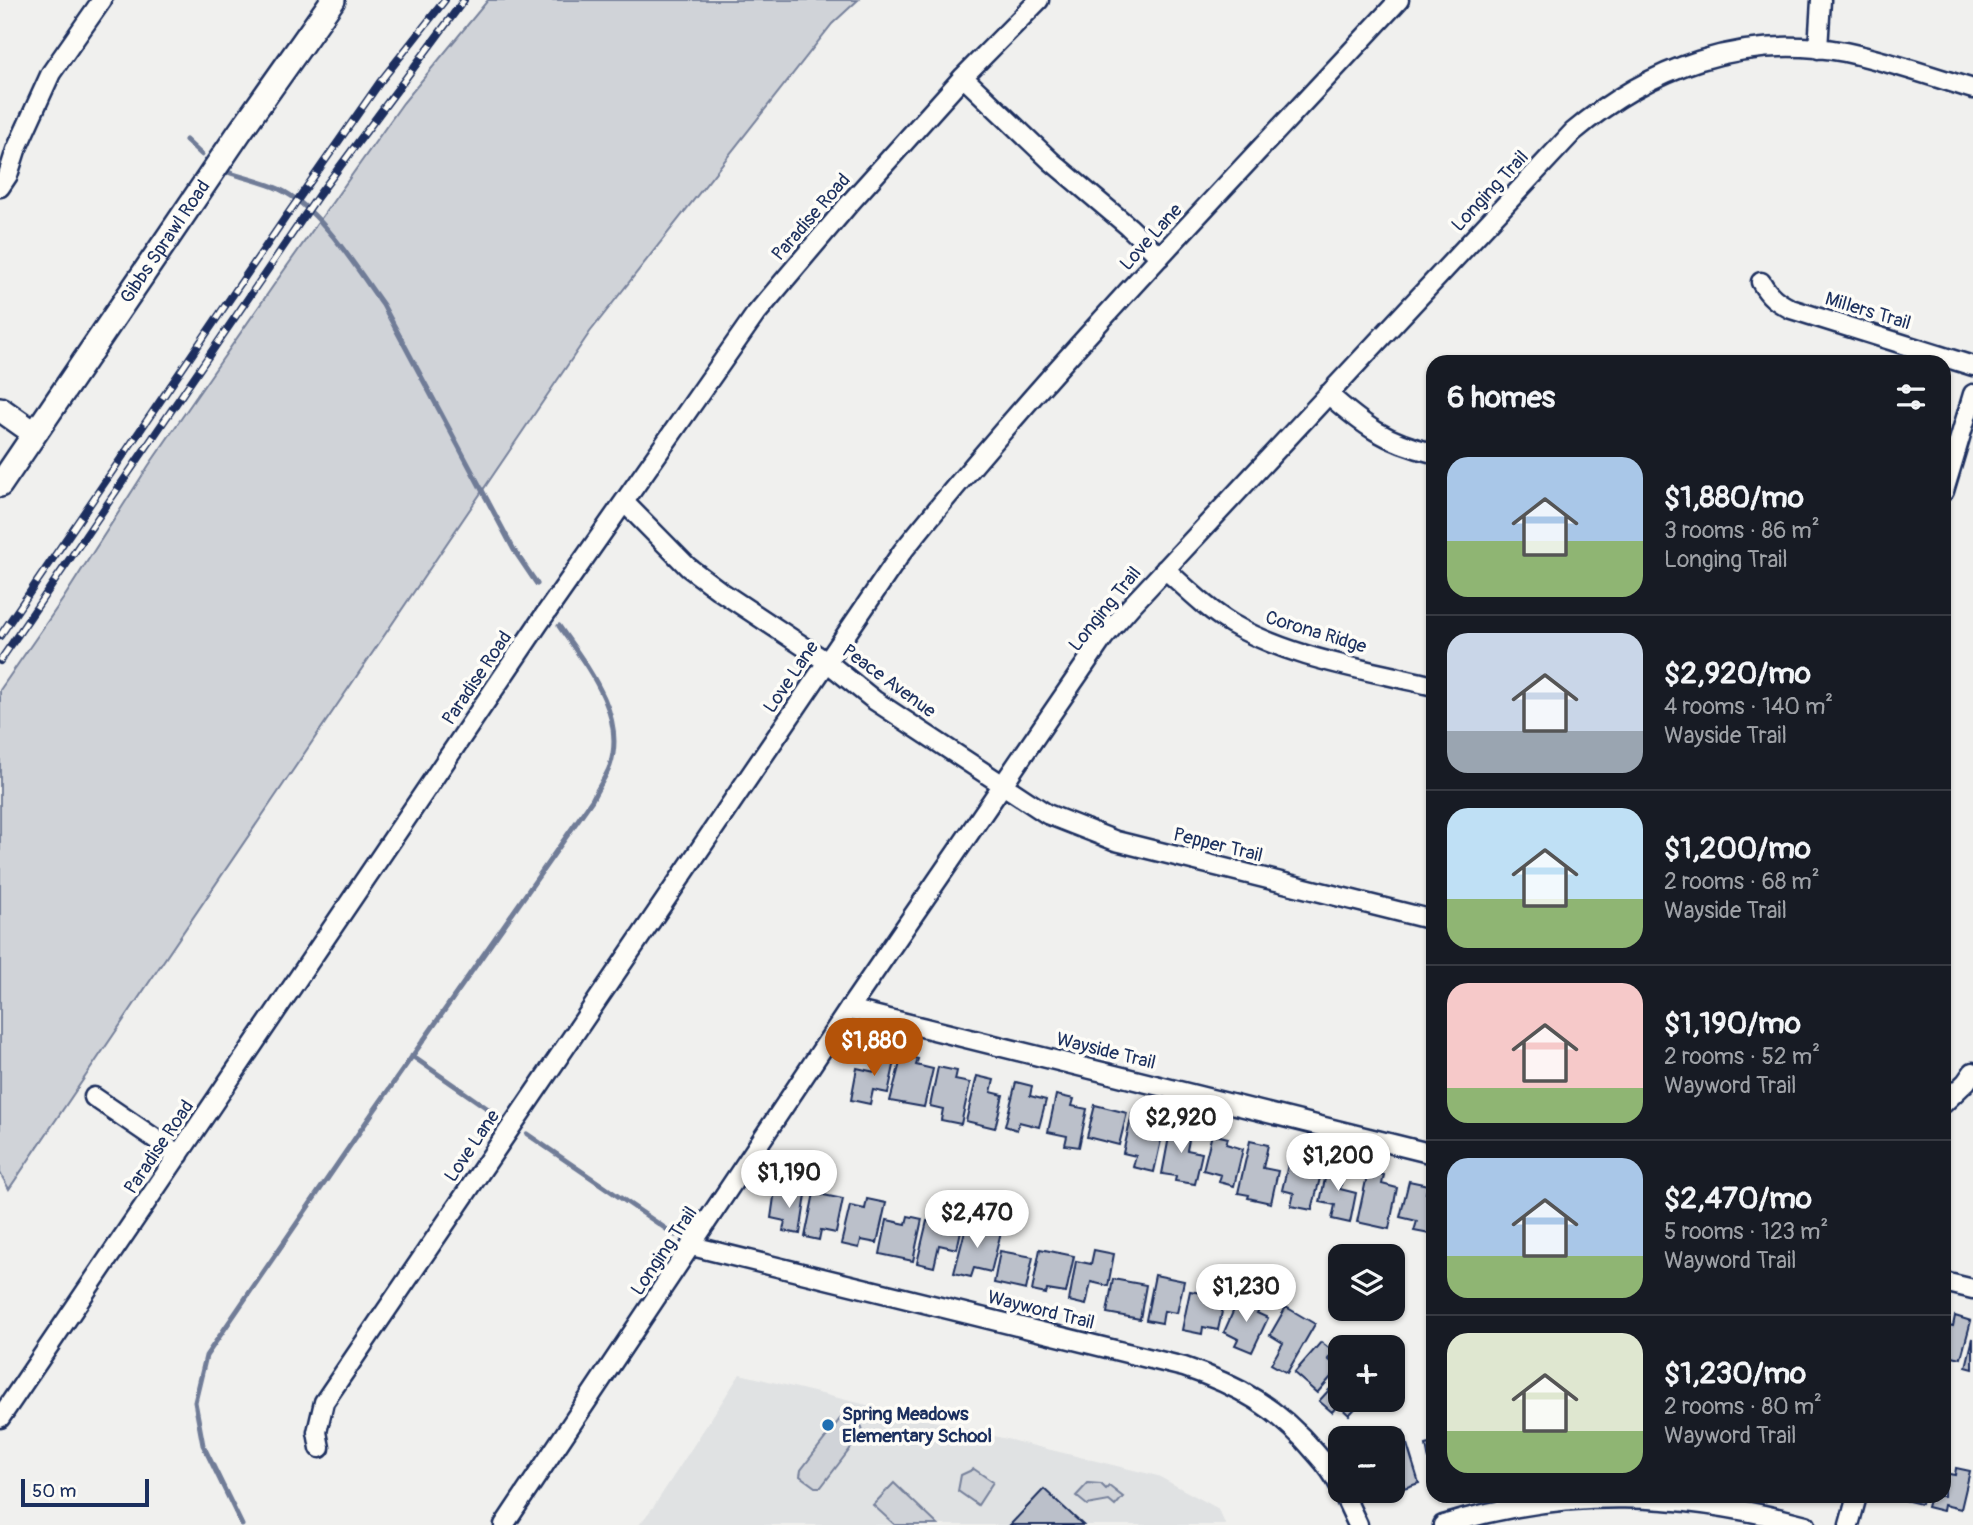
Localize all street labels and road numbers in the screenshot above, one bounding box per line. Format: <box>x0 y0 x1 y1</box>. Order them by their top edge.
street label: Longing Trail <box>1446 145 1534 237</box>
street label: Paradise Road <box>766 168 856 266</box>
street label: Gibbs Sprawl Road <box>115 176 215 308</box>
street label: Love Lane <box>1115 198 1188 276</box>
street label: Millers Trail <box>1822 287 1914 335</box>
street label: Longing Trail <box>1064 562 1146 656</box>
street label: Corona Ridge <box>1263 605 1370 659</box>
street label: Paradise Road <box>437 626 517 730</box>
street label: Love Lane <box>758 636 824 718</box>
street label: Peace Avenue <box>837 639 941 723</box>
street label: Pepper Trail <box>1171 822 1265 868</box>
street label: Wayside Trail <box>1054 1027 1158 1075</box>
street label: Paradise Road <box>119 1095 199 1199</box>
street label: Love Lane <box>439 1105 505 1187</box>
street label: Longing Trail <box>625 1202 703 1300</box>
street label: Wayword Trail <box>985 1285 1097 1335</box>

